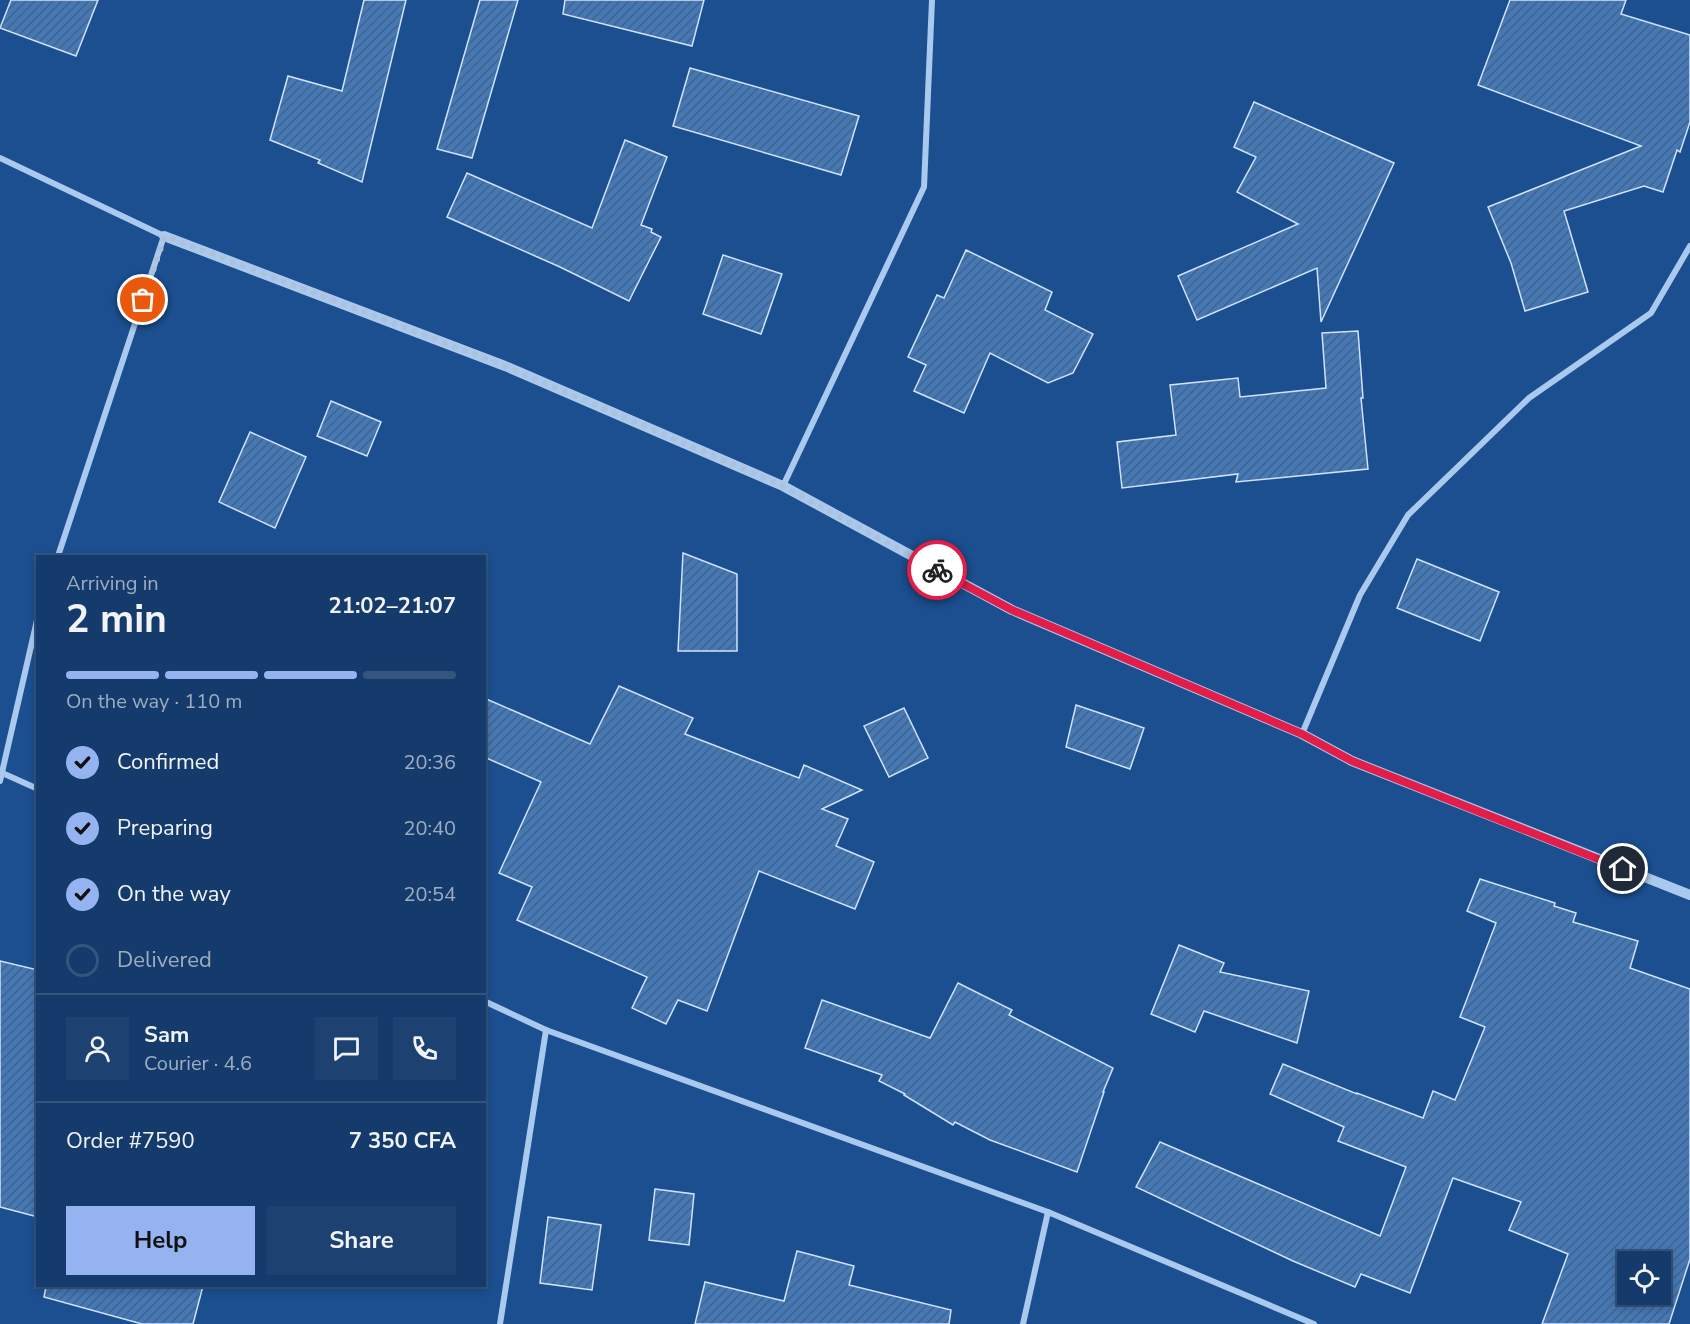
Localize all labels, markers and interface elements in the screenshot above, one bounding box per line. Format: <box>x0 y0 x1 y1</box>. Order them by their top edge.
pin <box>117 274 168 325</box>
icon: bag <box>126 283 159 316</box>
courier <box>907 540 967 600</box>
icon: bike <box>921 554 954 587</box>
text: Arriving in <box>66 570 159 597</box>
text: 21:02–21:07 <box>328 591 456 621</box>
text: 2 min <box>66 593 167 646</box>
text: On the way · 110 m <box>66 688 242 715</box>
icon: check <box>66 746 99 779</box>
text: Confirmed <box>117 747 219 777</box>
text: 20:36 <box>403 749 456 776</box>
icon: check <box>66 812 99 845</box>
text: Preparing <box>117 813 213 843</box>
text: 20:40 <box>403 815 456 842</box>
pin <box>1597 843 1648 894</box>
icon: home <box>1606 852 1639 885</box>
icon: check <box>66 878 99 911</box>
text: On the way <box>117 879 231 909</box>
text: 20:54 <box>403 881 456 908</box>
text: Delivered <box>117 945 212 975</box>
button: person <box>66 1017 129 1080</box>
button: chat <box>315 1017 378 1080</box>
button: phone <box>393 1017 456 1080</box>
text: Sam <box>144 1020 189 1050</box>
text: Courier · 4.6 <box>144 1050 252 1077</box>
text: Order #7590 <box>66 1126 195 1156</box>
text: 7 350 CFA <box>349 1126 456 1156</box>
button: Help <box>66 1206 255 1275</box>
button: Share <box>267 1206 456 1275</box>
map controls <box>1617 1251 1671 1305</box>
button: locate <box>1617 1251 1671 1305</box>

